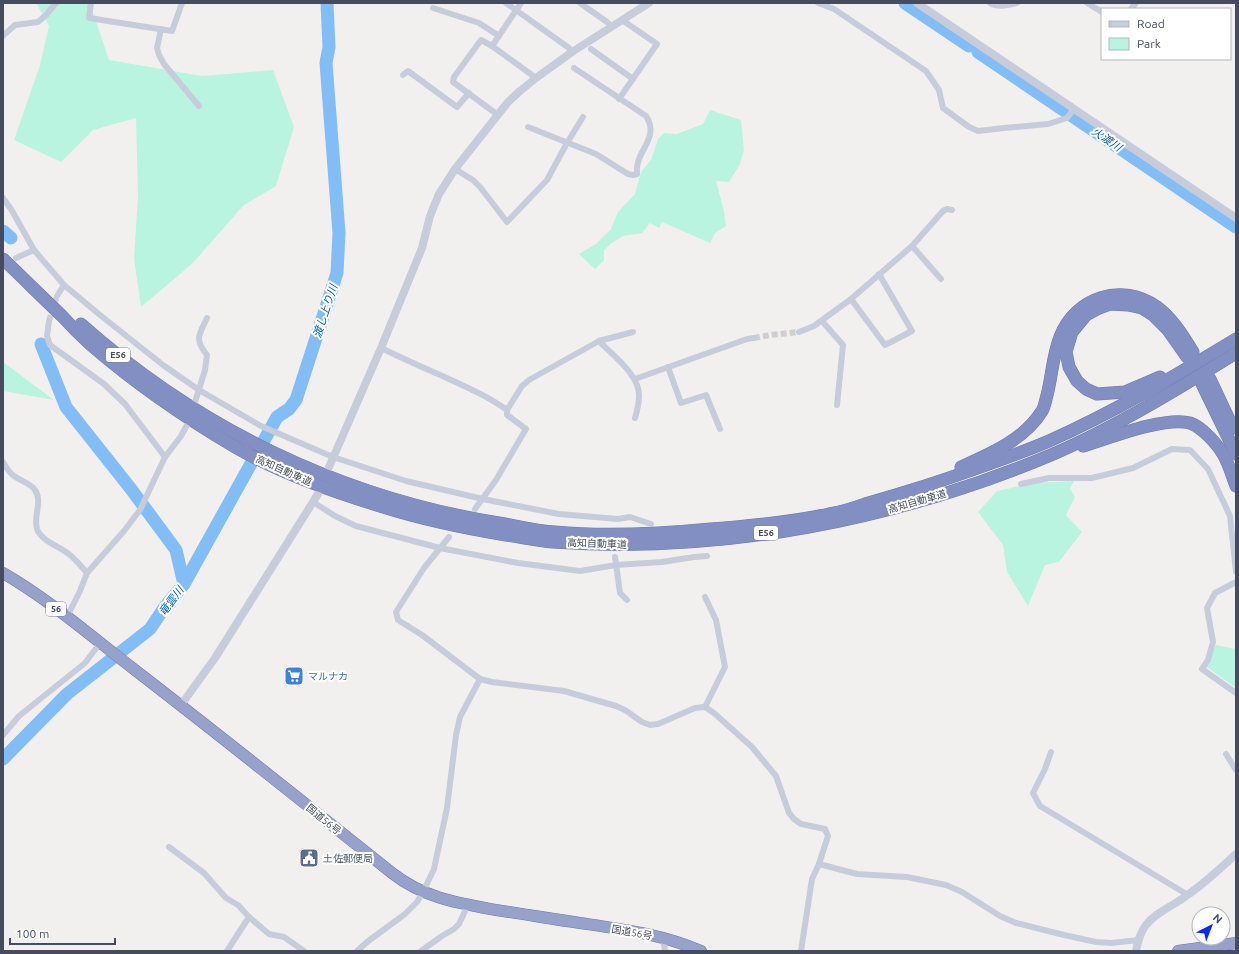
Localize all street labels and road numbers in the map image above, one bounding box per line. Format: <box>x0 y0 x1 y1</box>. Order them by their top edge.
road number: E56 <box>106 348 130 362</box>
street label: 高知自動車道 <box>254 453 313 488</box>
street label: 高知自動車道 <box>887 488 947 515</box>
road number: E56 <box>754 526 778 540</box>
street label: 高知自動車道 <box>567 537 627 550</box>
road number: 56 <box>46 602 66 616</box>
street label: 国道56号 <box>304 802 343 837</box>
street label: 国道56号 <box>611 923 653 941</box>

